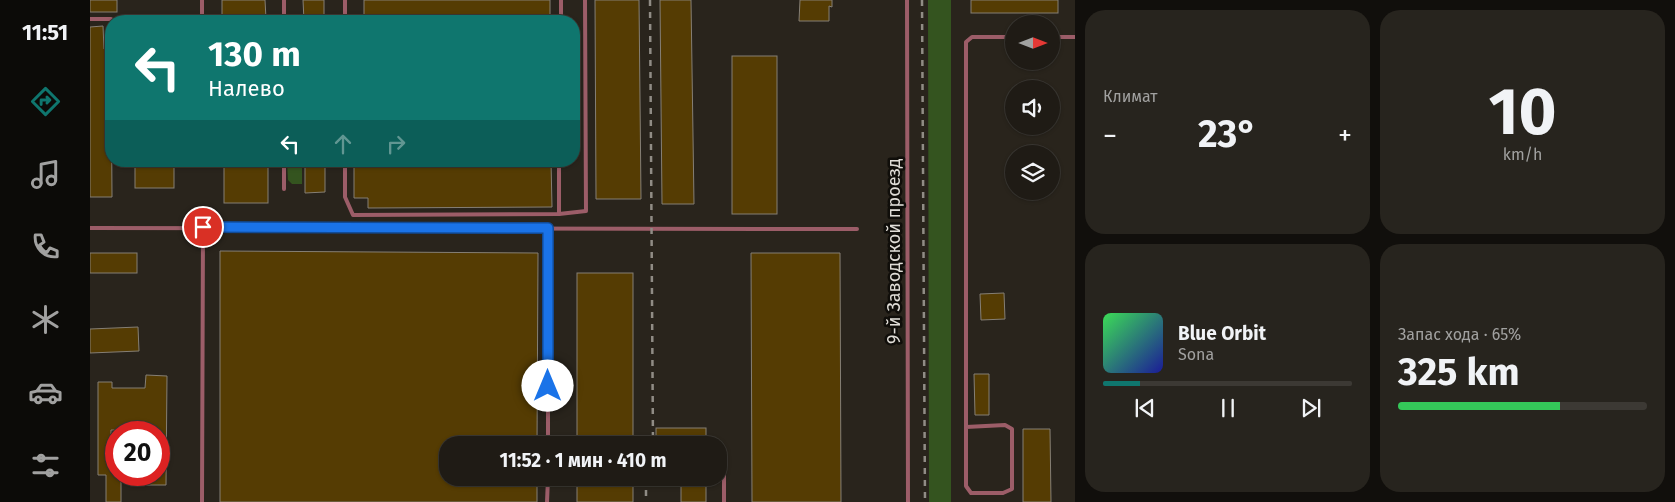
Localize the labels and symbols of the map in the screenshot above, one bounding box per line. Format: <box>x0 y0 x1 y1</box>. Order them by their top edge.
north arrow <box>1005 15 1060 70</box>
street label: 9-й Заводской проезд <box>883 158 905 344</box>
pin <box>182 206 224 248</box>
position arrow <box>521 359 573 411</box>
speed limit sign: 20 <box>105 421 170 486</box>

